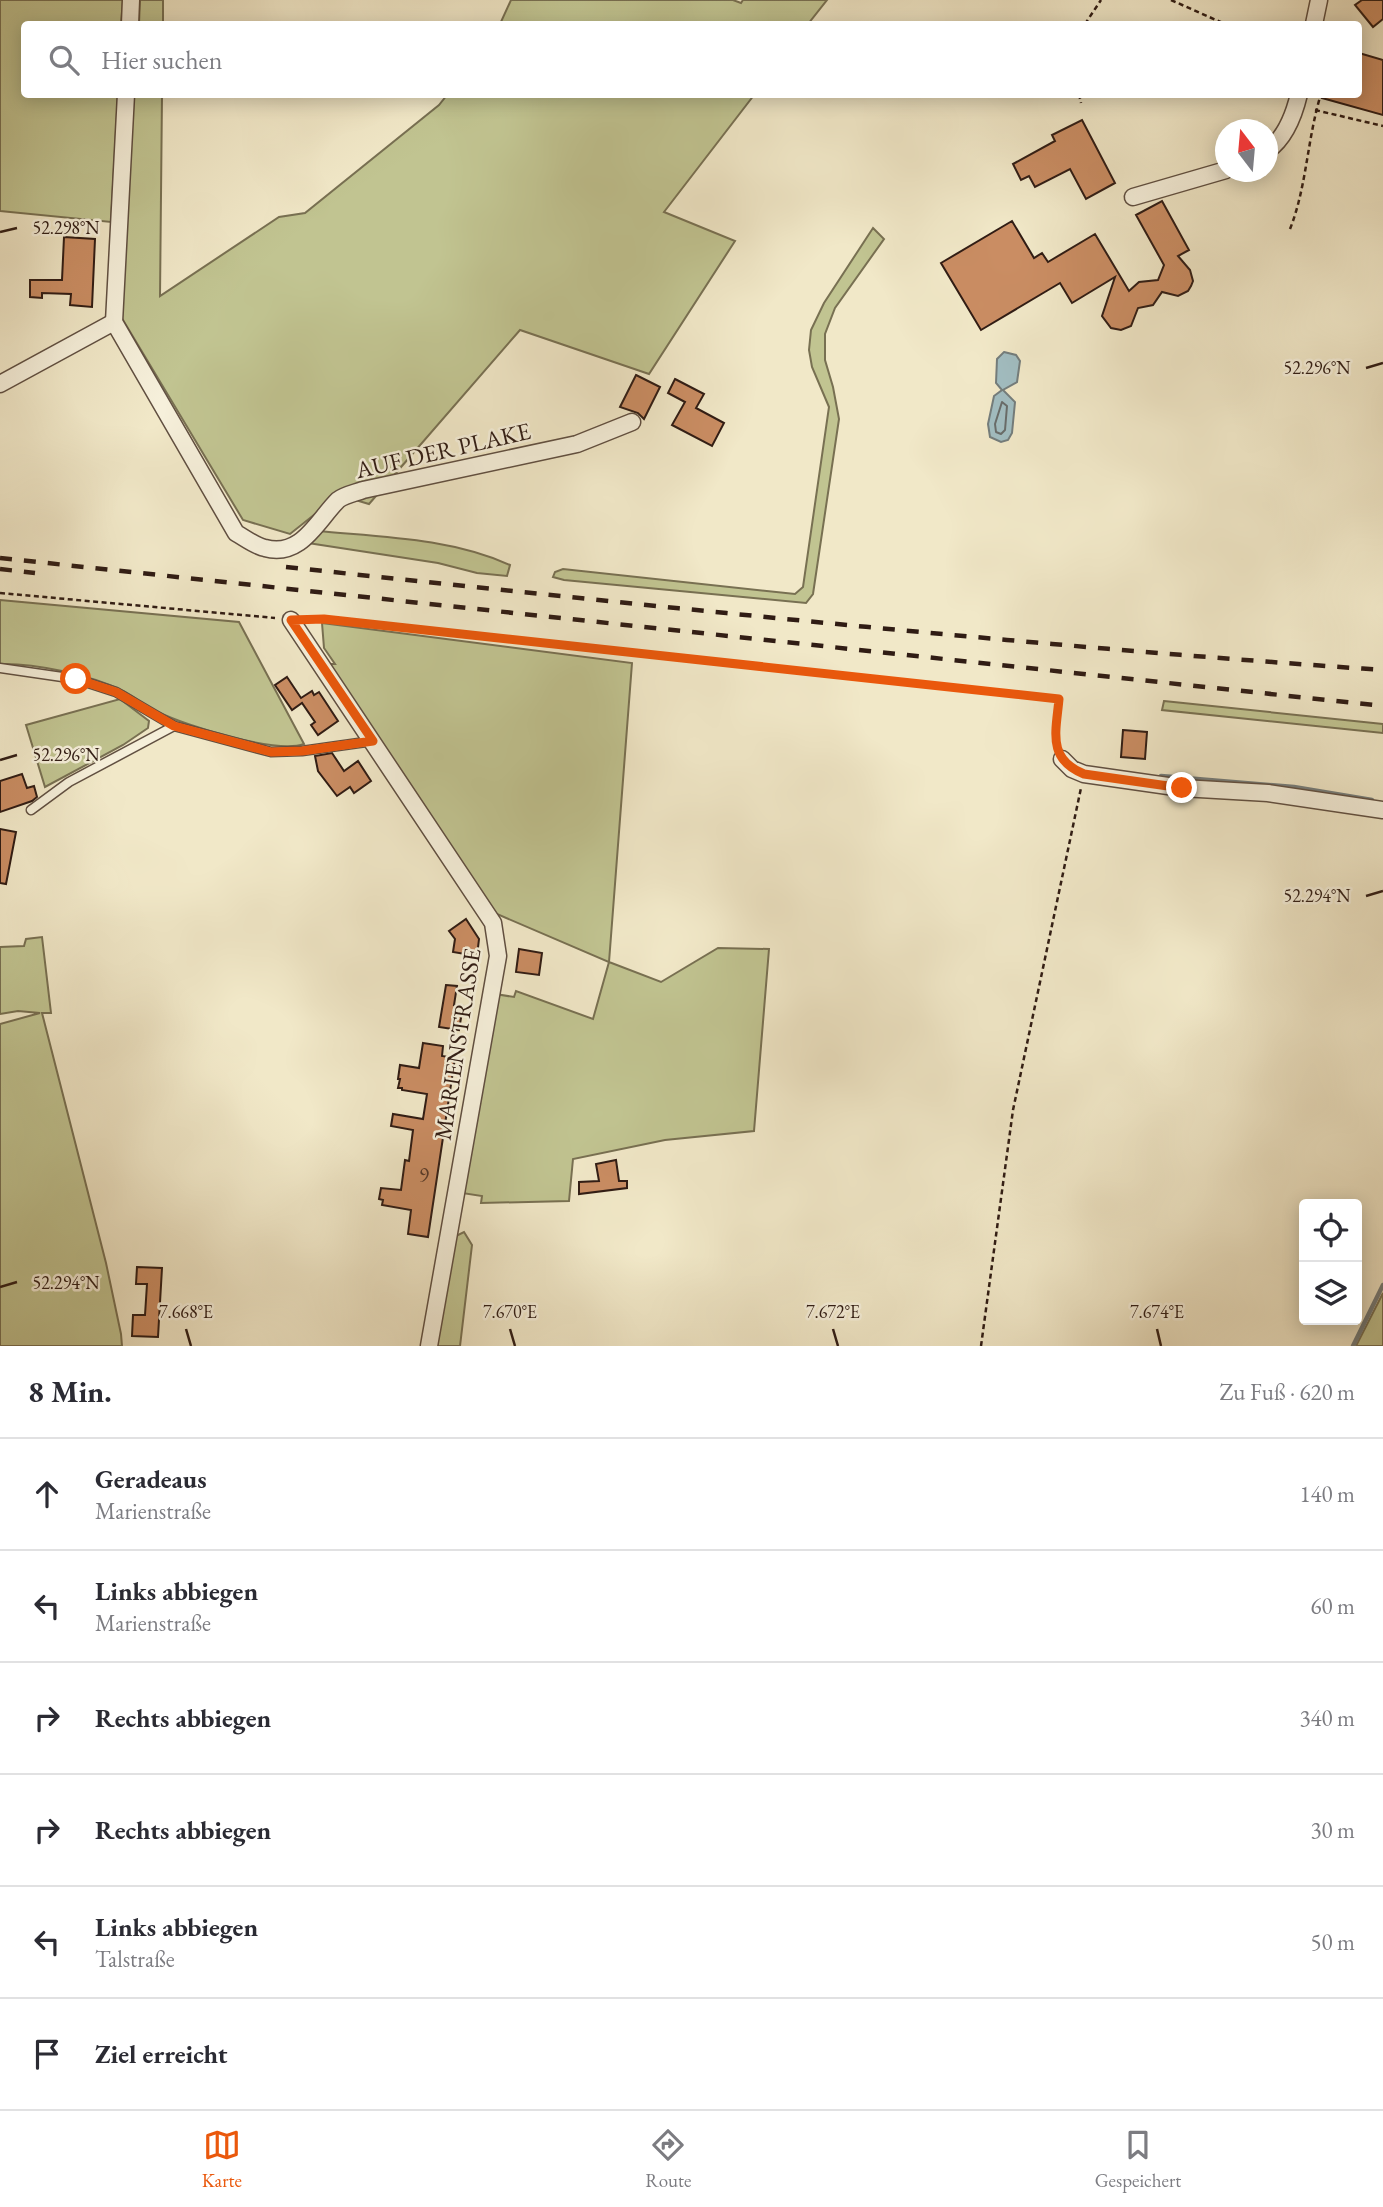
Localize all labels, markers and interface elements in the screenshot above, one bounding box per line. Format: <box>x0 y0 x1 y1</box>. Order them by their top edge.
search box <box>21 21 1362 98</box>
icon: search <box>45 41 83 79</box>
text: Hier suchen <box>101 43 222 77</box>
north arrow <box>1215 119 1278 182</box>
text: 52.298°N <box>33 216 100 239</box>
text: 52.296°N <box>1284 356 1351 379</box>
street label: AUF DER PLAKE <box>351 415 534 485</box>
route start <box>60 663 91 694</box>
text: 52.296°N <box>33 743 100 766</box>
route end <box>1166 772 1197 803</box>
text: 52.294°N <box>1284 884 1351 907</box>
street label: MARIENSTRASSE <box>427 946 487 1142</box>
house number: 9 <box>419 1161 429 1188</box>
map controls <box>1299 1199 1362 1325</box>
button: locate <box>1299 1199 1362 1262</box>
button: layers <box>1299 1262 1362 1325</box>
text: 52.294°N <box>33 1271 100 1294</box>
text: 7.668°E <box>159 1300 213 1323</box>
text: 7.670°E <box>483 1300 537 1323</box>
text: 7.672°E <box>806 1300 860 1323</box>
text: 7.674°E <box>1130 1300 1184 1323</box>
text: 8 Min. <box>28 1372 112 1411</box>
text: Zu Fuß · 620 m <box>1220 1377 1355 1407</box>
text: Geradeaus <box>95 1462 207 1496</box>
icon: ahead <box>28 1475 66 1513</box>
text: 140 m <box>1299 1479 1355 1509</box>
text: Marienstraße <box>95 1496 211 1526</box>
text: Links abbiegen <box>95 1574 258 1608</box>
icon: left <box>28 1587 66 1625</box>
text: 60 m <box>1310 1591 1355 1621</box>
text: Marienstraße <box>95 1608 211 1638</box>
icon: right <box>28 1699 66 1737</box>
text: Rechts abbiegen <box>95 1701 271 1735</box>
text: 340 m <box>1299 1703 1355 1733</box>
icon: right <box>28 1811 66 1849</box>
text: Rechts abbiegen <box>95 1813 271 1847</box>
text: 30 m <box>1310 1815 1355 1845</box>
text: Links abbiegen <box>95 1910 258 1944</box>
icon: left <box>28 1923 66 1961</box>
text: 50 m <box>1310 1927 1355 1957</box>
text: Talstraße <box>95 1944 175 1974</box>
icon: arrive <box>28 2035 66 2073</box>
text: Ziel erreicht <box>95 2037 227 2071</box>
tab: Karte <box>202 2126 242 2193</box>
tab: Route <box>645 2126 691 2193</box>
tab: Gespeichert <box>1095 2126 1181 2193</box>

